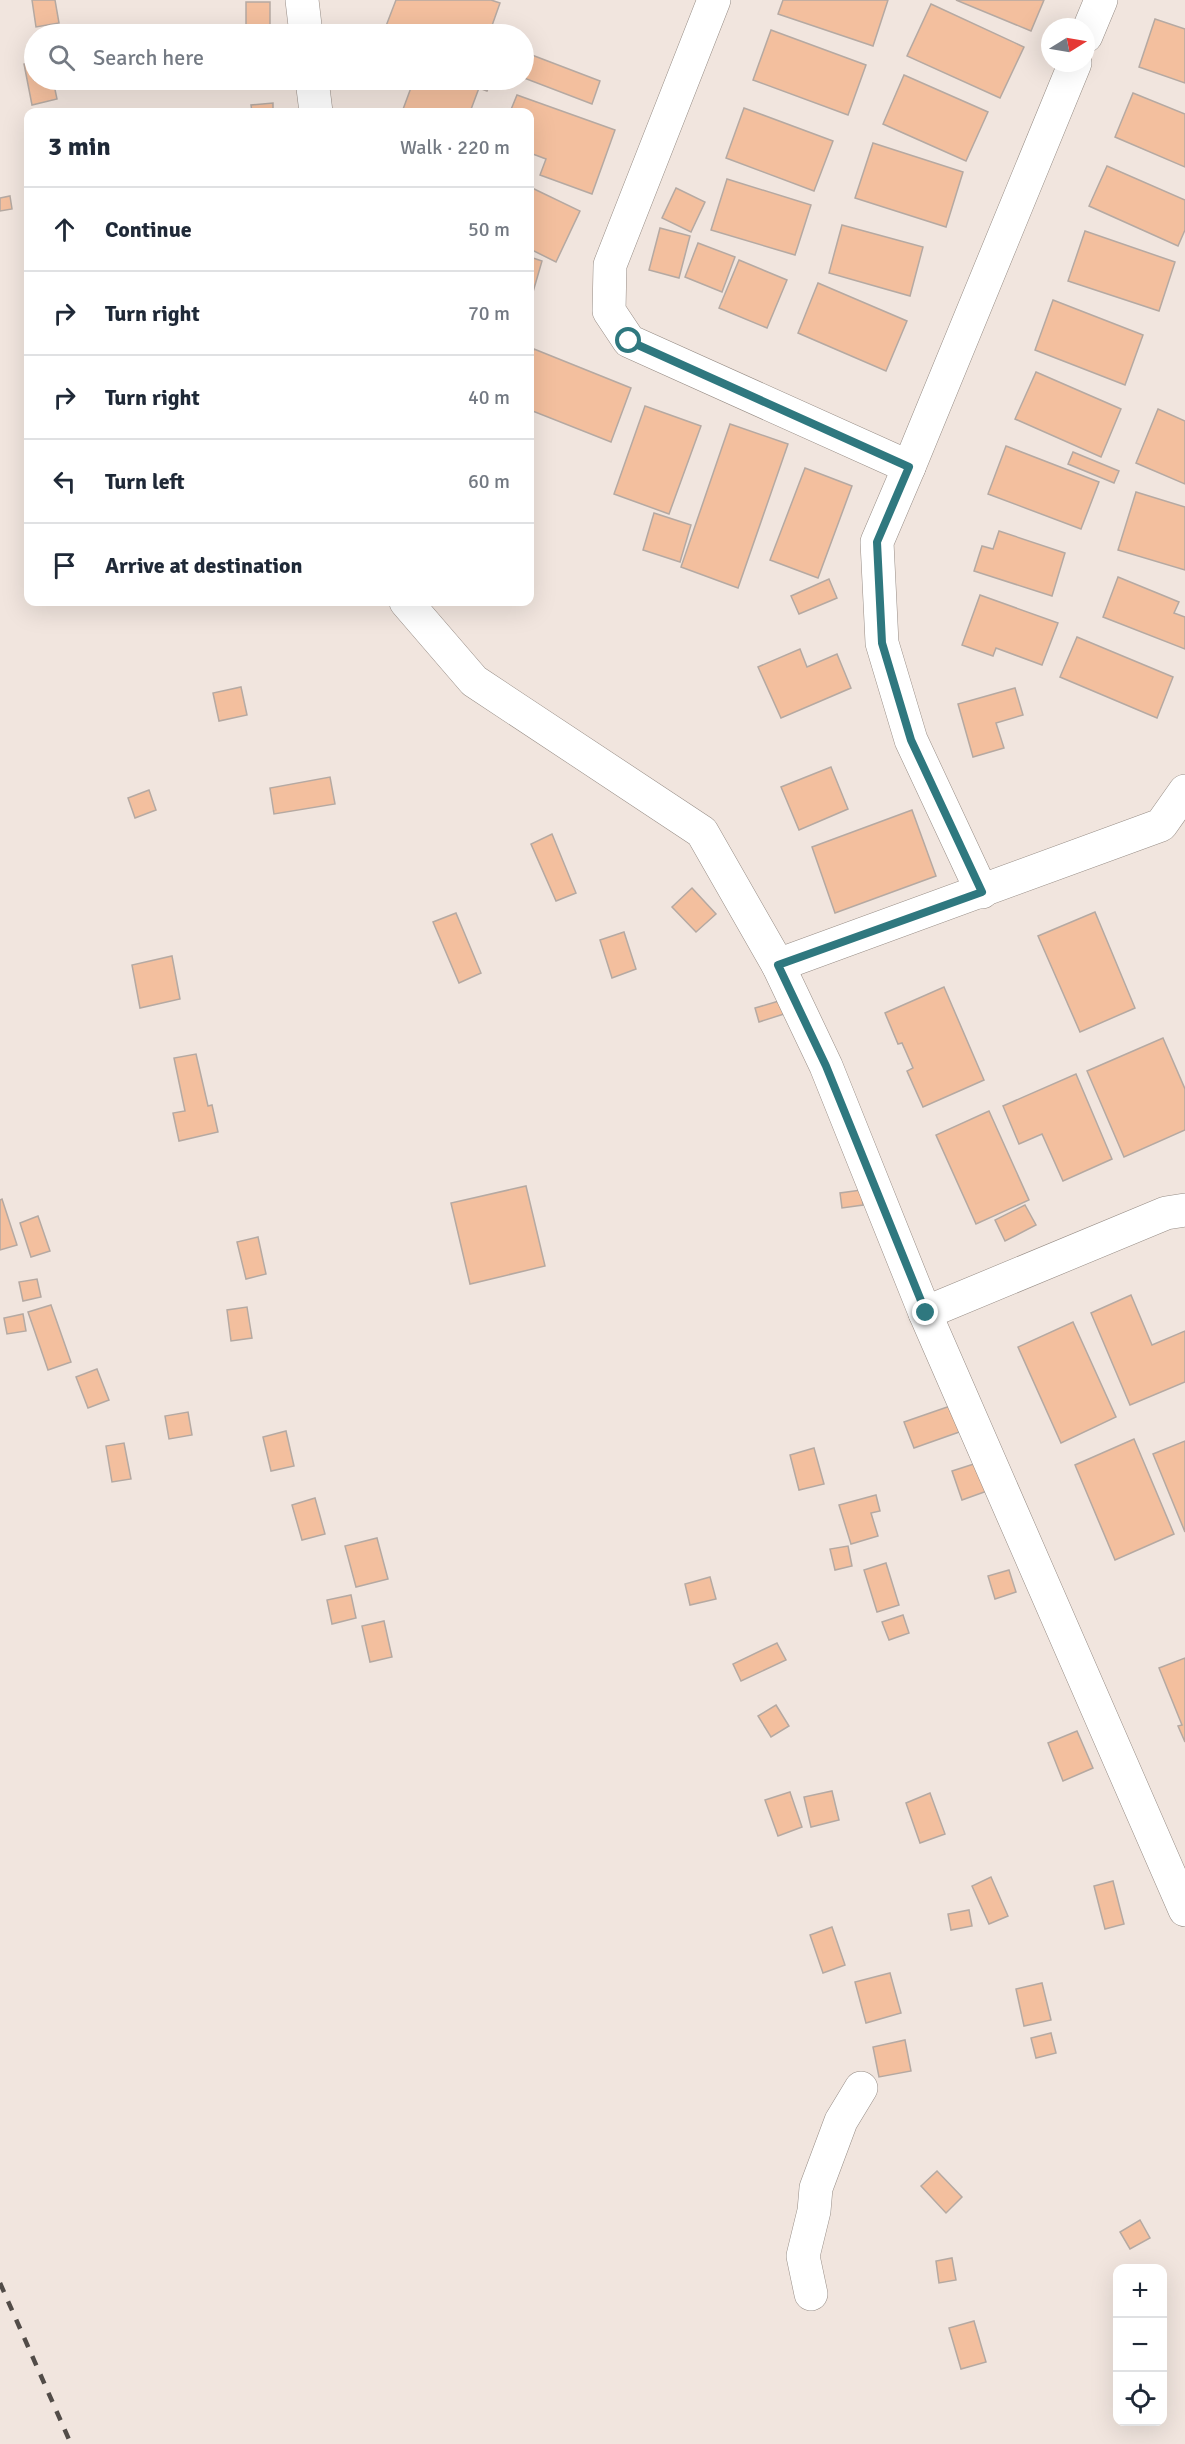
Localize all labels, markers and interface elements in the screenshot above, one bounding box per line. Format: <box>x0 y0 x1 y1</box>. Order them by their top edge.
north arrow <box>1041 18 1095 72</box>
search box <box>24 24 534 90</box>
icon: search <box>45 41 78 74</box>
text: Search here <box>93 44 204 71</box>
text: 3 min <box>48 131 111 163</box>
text: Walk · 220 m <box>400 135 510 160</box>
icon: ahead <box>48 213 81 246</box>
text: Continue <box>105 216 192 243</box>
text: 50 m <box>468 217 510 242</box>
icon: right <box>48 297 81 330</box>
text: Turn right <box>105 300 200 327</box>
text: 70 m <box>468 301 510 326</box>
route start <box>615 327 641 353</box>
icon: right <box>48 381 81 414</box>
text: Turn right <box>105 384 200 411</box>
text: 40 m <box>468 385 510 410</box>
icon: left <box>48 465 81 498</box>
text: Turn left <box>105 468 185 495</box>
text: 60 m <box>468 469 510 494</box>
icon: arrive <box>48 549 81 582</box>
text: Arrive at destination <box>105 552 302 579</box>
route end <box>912 1299 938 1325</box>
map controls <box>1113 2264 1167 2426</box>
button: + <box>1113 2264 1167 2318</box>
button: − <box>1113 2318 1167 2372</box>
button: locate <box>1113 2372 1167 2426</box>

